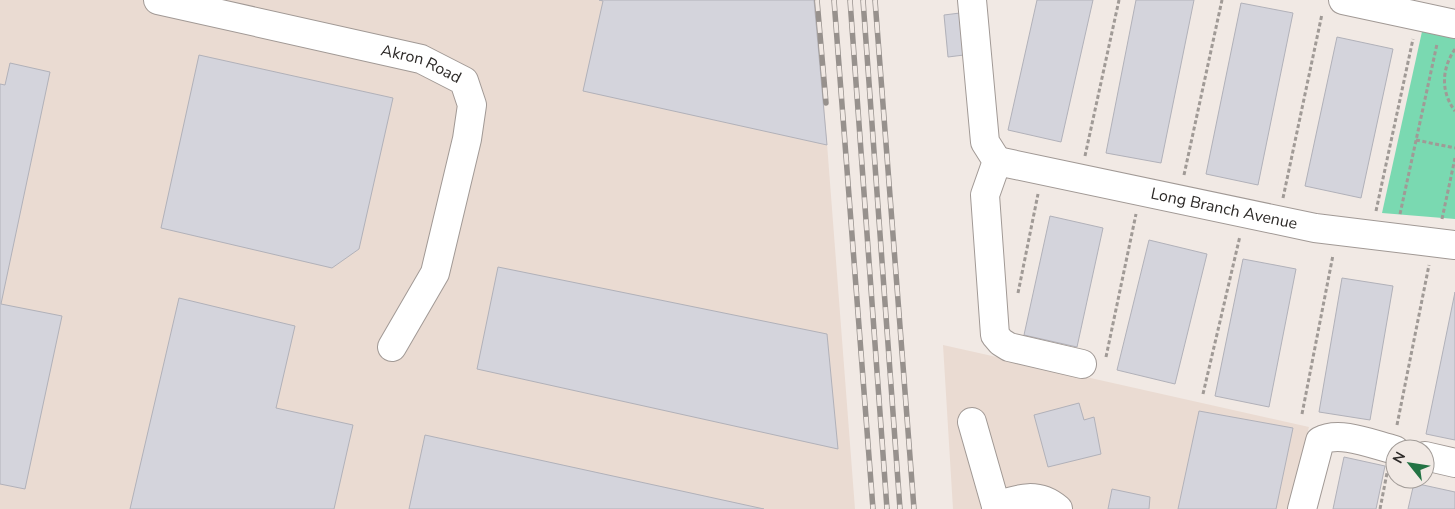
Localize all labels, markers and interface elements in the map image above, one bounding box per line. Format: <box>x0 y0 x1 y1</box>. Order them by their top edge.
street label: Akron Road <box>379 39 465 89</box>
street label: Long Branch Avenue <box>1149 183 1299 235</box>
north arrow <box>1385 439 1435 489</box>
text: N <box>1388 448 1410 467</box>

